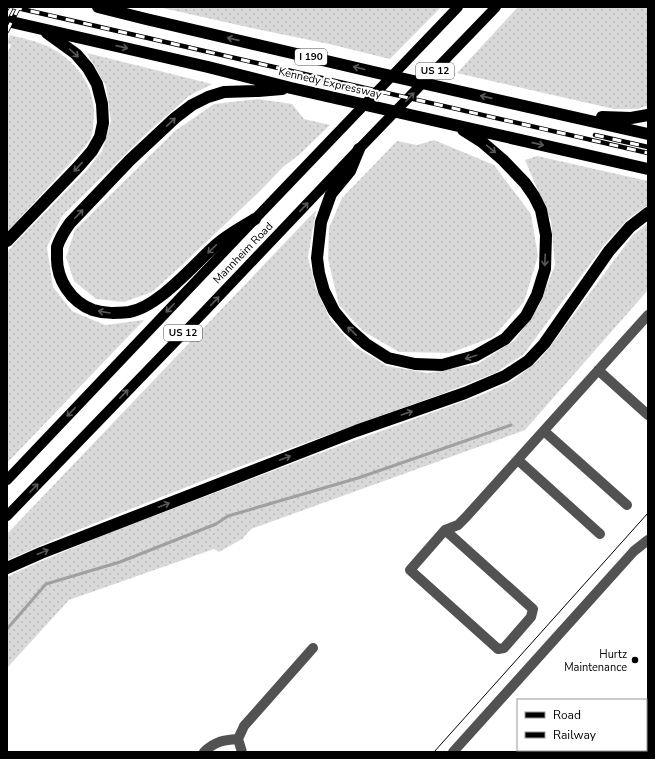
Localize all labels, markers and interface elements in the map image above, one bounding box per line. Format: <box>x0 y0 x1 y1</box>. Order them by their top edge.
one-way arrow <box>226 35 239 43</box>
one-way arrow <box>115 44 128 52</box>
one-way arrow <box>69 48 79 58</box>
road number: I 190 <box>295 49 327 65</box>
road number: US 12 <box>416 63 454 79</box>
street label: Kennedy Expressway <box>277 64 383 102</box>
one-way arrow <box>353 64 366 72</box>
one-way arrow <box>405 92 415 102</box>
one-way arrow <box>480 93 493 101</box>
one-way arrow <box>166 117 176 127</box>
one-way arrow <box>531 141 544 149</box>
one-way arrow <box>486 145 496 154</box>
one-way arrow <box>74 162 83 172</box>
one-way arrow <box>300 201 309 212</box>
one-way arrow <box>74 209 84 219</box>
street label: Mannheim Road <box>210 219 276 287</box>
one-way arrow <box>207 244 217 253</box>
one-way arrow <box>541 253 549 266</box>
one-way arrow <box>210 296 220 306</box>
one-way arrow <box>165 303 175 313</box>
one-way arrow <box>98 308 111 316</box>
road number: US 12 <box>164 325 202 341</box>
one-way arrow <box>347 326 357 336</box>
one-way arrow <box>464 354 477 361</box>
one-way arrow <box>119 389 129 399</box>
one-way arrow <box>66 407 76 417</box>
one-way arrow <box>400 409 413 416</box>
one-way arrow <box>279 454 291 462</box>
one-way arrow <box>29 483 39 493</box>
one-way arrow <box>157 501 169 509</box>
one-way arrow <box>36 548 48 556</box>
place label: Hurtz Maintenance <box>564 647 627 675</box>
marker: Hurtz Maintenance <box>630 655 640 665</box>
legend <box>517 699 647 751</box>
text: Road <box>553 707 581 723</box>
text: Railway <box>553 727 597 743</box>

